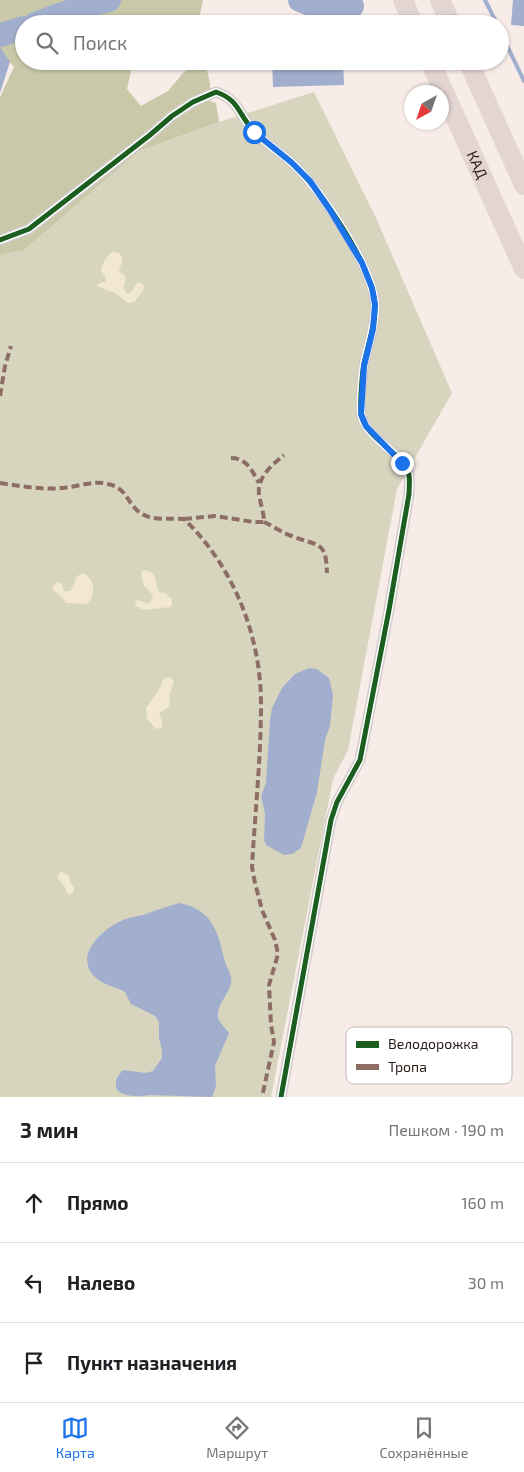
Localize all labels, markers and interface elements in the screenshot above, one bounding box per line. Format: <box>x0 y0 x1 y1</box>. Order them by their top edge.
search box <box>15 15 509 70</box>
icon: search <box>33 29 61 57</box>
text: Поиск <box>73 31 127 54</box>
north arrow <box>404 85 449 130</box>
route start <box>243 121 266 144</box>
street label: КАД <box>464 148 492 181</box>
route end <box>391 452 414 475</box>
legend <box>346 1027 512 1084</box>
text: Велодорожка <box>388 1035 478 1052</box>
text: Тропа <box>388 1058 427 1075</box>
text: 3 мин <box>20 1117 78 1142</box>
text: Пешком · 190 m <box>388 1120 504 1139</box>
icon: ahead <box>20 1189 48 1217</box>
text: Прямо <box>67 1191 129 1214</box>
text: 160 m <box>461 1193 504 1212</box>
icon: left <box>20 1269 48 1297</box>
text: Налево <box>67 1271 135 1294</box>
text: 30 m <box>468 1273 504 1292</box>
icon: arrive <box>20 1349 48 1377</box>
text: Пункт назначения <box>67 1351 237 1374</box>
tab: Карта <box>56 1414 95 1461</box>
tab: Маршрут <box>206 1414 268 1461</box>
tab: Сохранённые <box>380 1414 468 1461</box>

